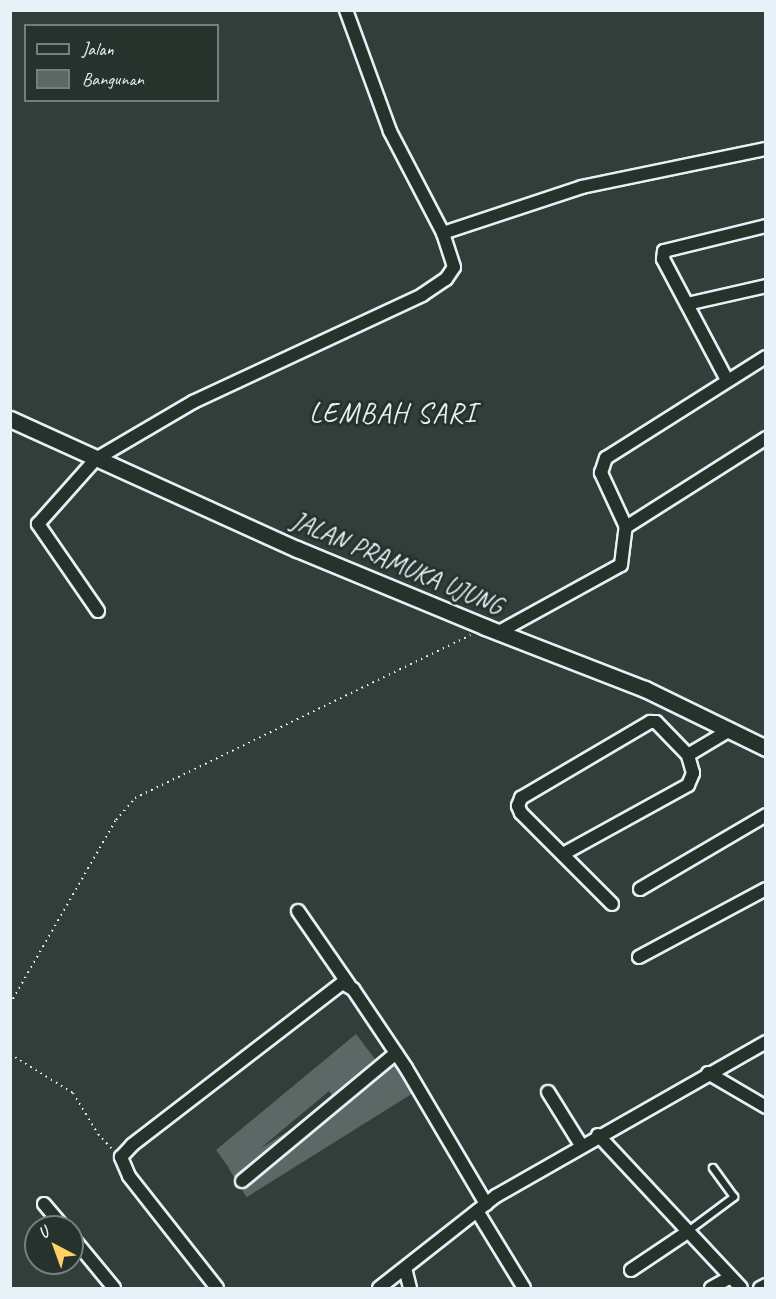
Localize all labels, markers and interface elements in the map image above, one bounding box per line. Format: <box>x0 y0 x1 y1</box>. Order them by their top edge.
legend <box>24 24 219 102</box>
text: Jalan <box>82 38 114 60</box>
text: Bangunan <box>82 68 144 90</box>
district label: LEMBAH SARI <box>310 396 476 430</box>
street label: JALAN PRAMUKA UJUNG <box>286 504 508 622</box>
north arrow <box>24 1215 84 1275</box>
text: U <box>34 1223 53 1243</box>

